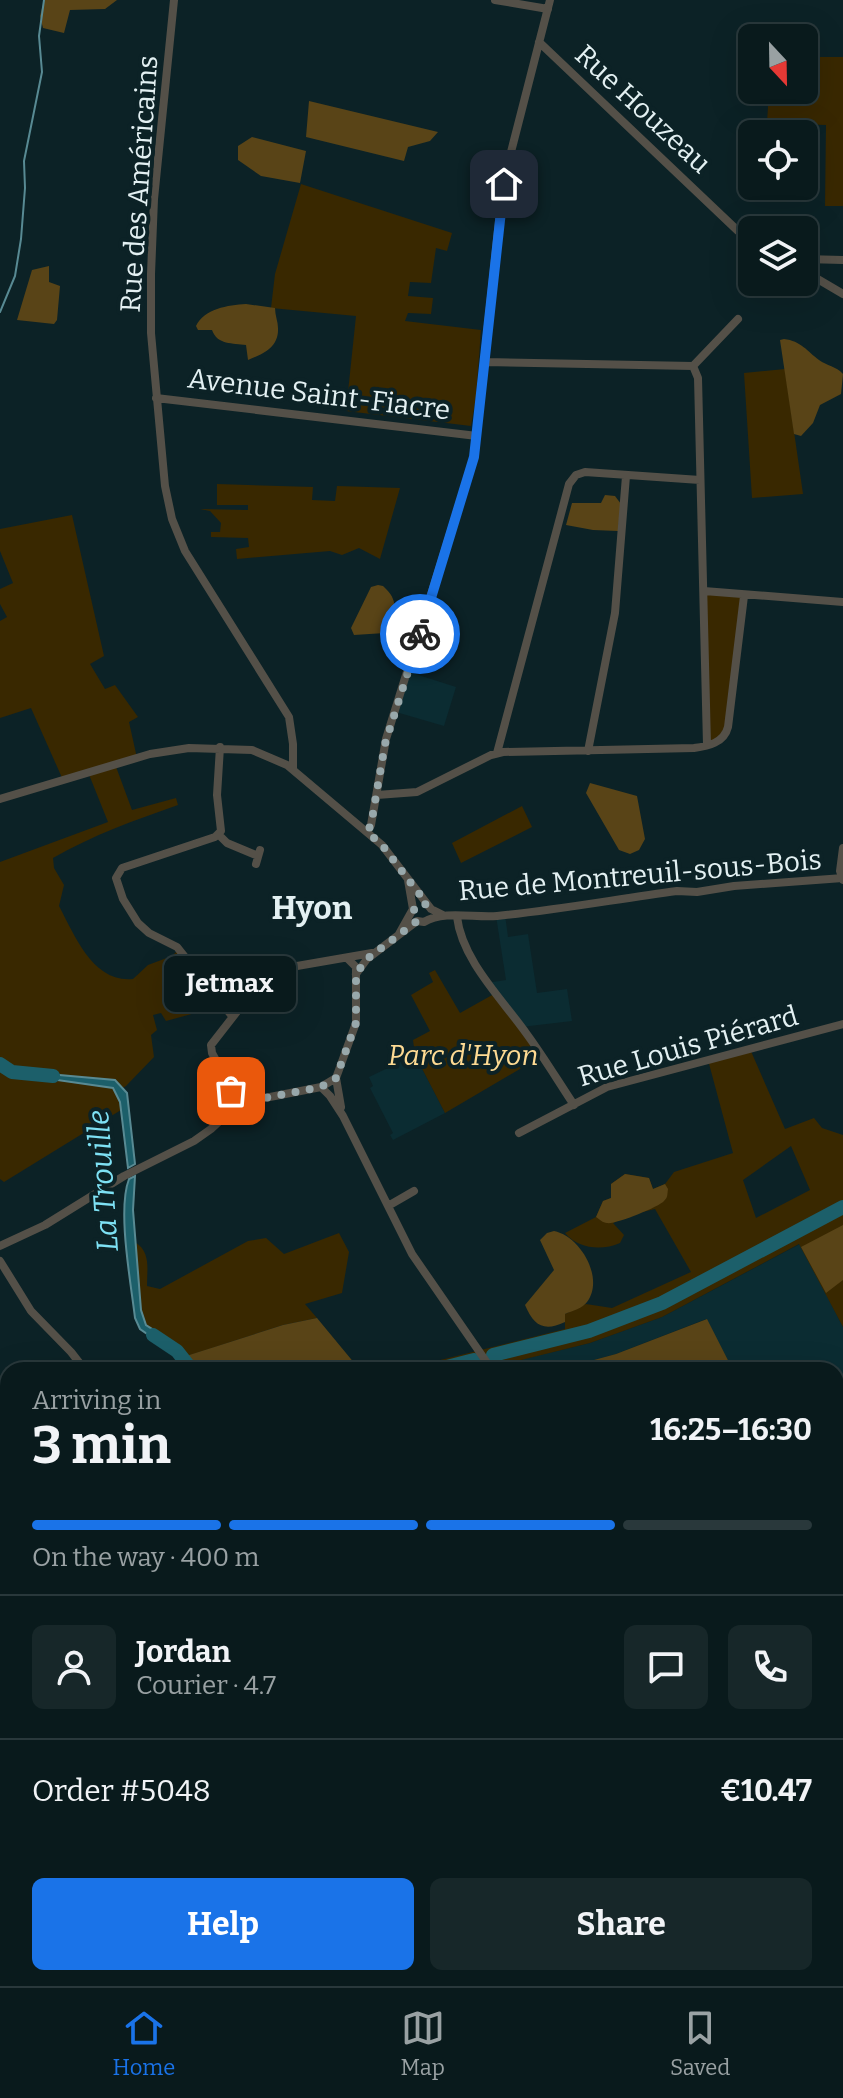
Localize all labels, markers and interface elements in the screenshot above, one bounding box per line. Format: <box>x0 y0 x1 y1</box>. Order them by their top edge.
north arrow <box>738 24 818 104</box>
map controls <box>738 24 818 296</box>
street label: Rue Houzeau <box>569 38 717 180</box>
street label: Rue des Américains <box>114 54 164 314</box>
button: locate <box>738 120 818 200</box>
pin <box>470 150 538 218</box>
icon: home <box>482 162 526 206</box>
button: layers <box>738 216 818 296</box>
street label: Avenue Saint-Fiacre <box>186 362 452 426</box>
courier <box>380 594 460 674</box>
icon: bike <box>398 612 442 656</box>
street label: Rue de Montreuil-sous-Bois <box>457 843 823 907</box>
district label: Hyon <box>272 889 353 927</box>
callout: Jetmax <box>165 955 297 1011</box>
text: Jetmax <box>186 968 274 999</box>
street label: Rue Louis Piérard <box>574 999 802 1093</box>
park label: Parc d'Hyon <box>388 1039 538 1072</box>
pin <box>197 1057 265 1125</box>
icon: bag <box>209 1069 253 1113</box>
water label: La Trouille <box>80 1109 126 1253</box>
text: Arriving in <box>32 1385 161 1416</box>
text: 16:25–16:30 <box>650 1412 812 1448</box>
text: 3 min <box>32 1414 171 1477</box>
text: On the way · 400 m <box>32 1542 259 1573</box>
button: person <box>32 1625 116 1709</box>
button: chat <box>624 1625 708 1709</box>
button: phone <box>728 1625 812 1709</box>
text: Jordan <box>136 1634 231 1670</box>
text: Courier · 4.7 <box>136 1670 276 1701</box>
text: Order #5048 <box>32 1773 211 1809</box>
text: €10.47 <box>720 1773 812 1809</box>
button: Help <box>32 1878 414 1970</box>
button: Share <box>430 1878 812 1970</box>
tab: Home <box>113 2006 175 2081</box>
tab: Map <box>400 2006 445 2081</box>
tab: Saved <box>670 2006 730 2081</box>

